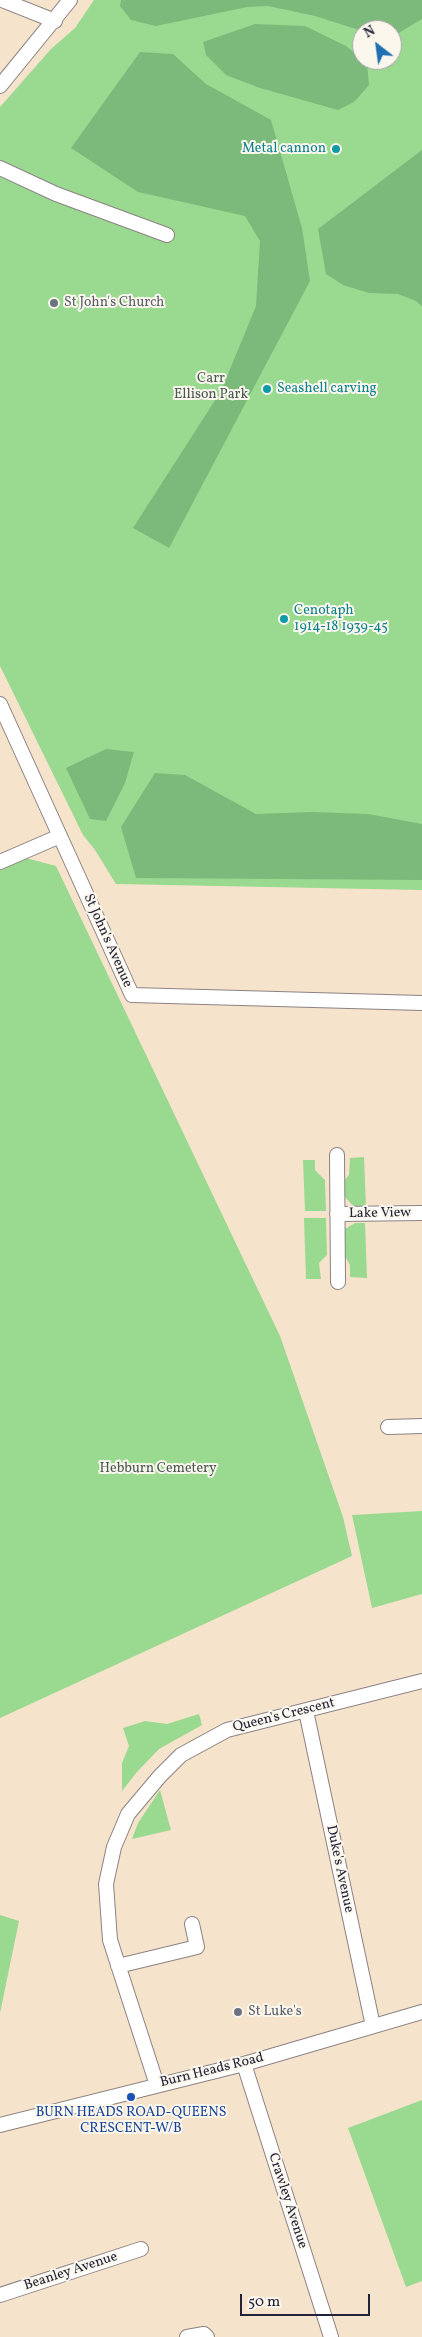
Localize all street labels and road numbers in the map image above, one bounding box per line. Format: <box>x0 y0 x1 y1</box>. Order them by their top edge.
street label: St John's Avenue <box>79 892 135 990</box>
street label: Lake View <box>349 1205 411 1223</box>
street label: Queen's Crescent <box>231 1695 337 1737</box>
street label: Duke's Avenue <box>322 1824 356 1914</box>
street label: Burn Heads Road <box>158 2050 266 2092</box>
street label: Crawley Avenue <box>264 2151 310 2251</box>
street label: Beanley Avenue <box>22 2249 120 2295</box>

